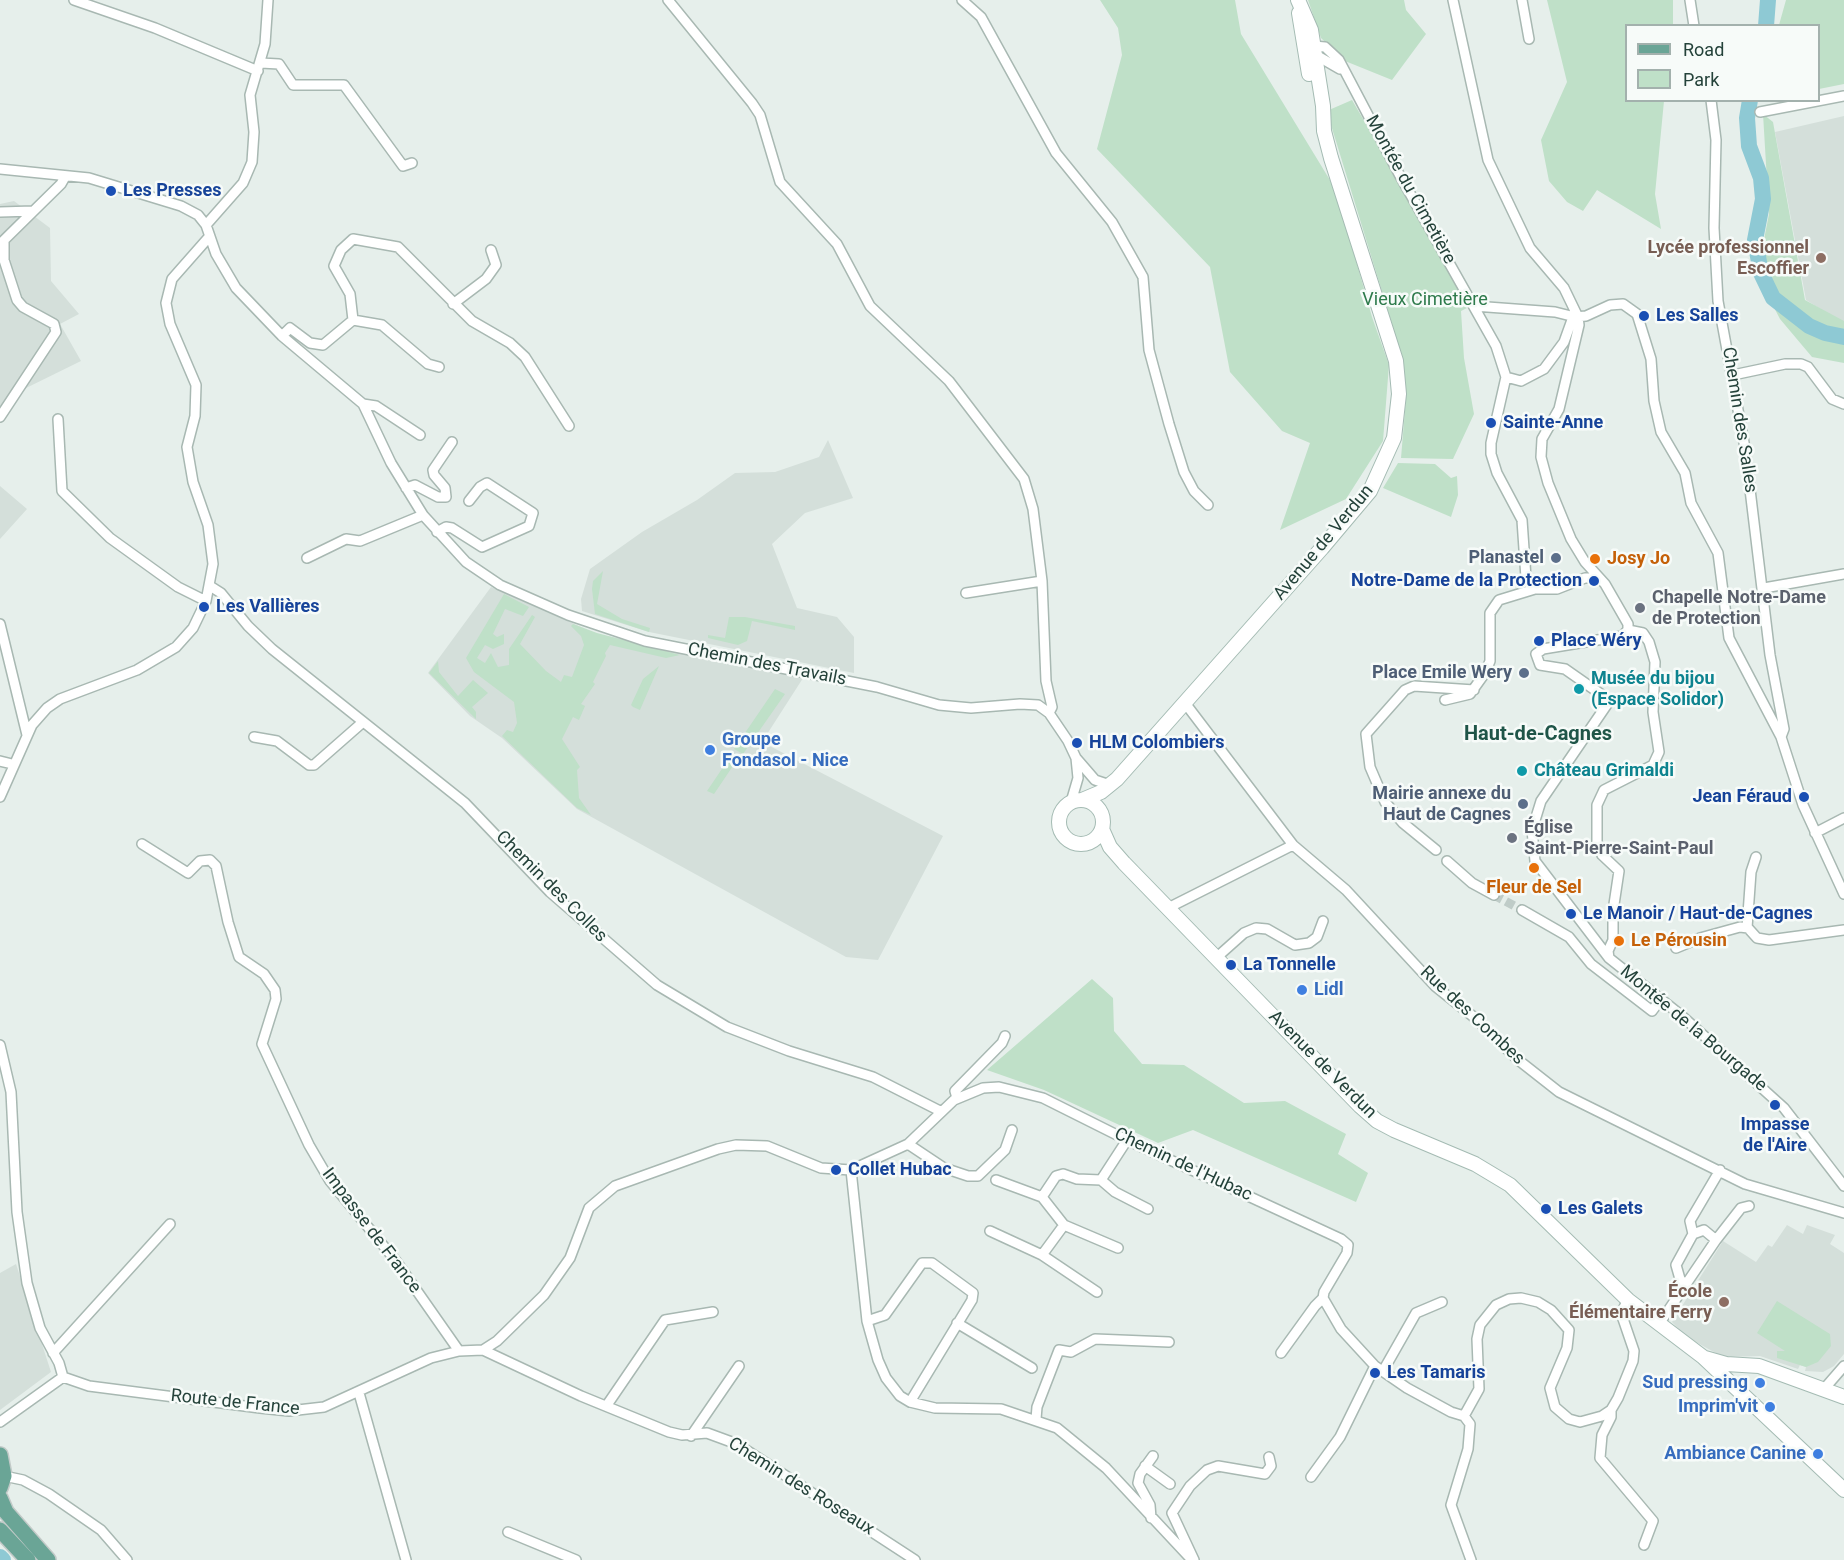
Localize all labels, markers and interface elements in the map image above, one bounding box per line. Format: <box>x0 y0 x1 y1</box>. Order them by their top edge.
legend <box>1625 24 1820 102</box>
text: Road <box>1683 39 1724 60</box>
text: Park <box>1683 69 1719 90</box>
street label: Montée du Cimetière <box>1360 112 1460 268</box>
place label: Les Presses <box>123 180 221 202</box>
marker: Les Presses <box>104 184 118 198</box>
place label: Lycée professionnel Escoffier <box>1647 237 1809 280</box>
marker: Lycée professionnel Escoffier <box>1814 251 1828 265</box>
park label: Vieux Cimetière <box>1362 289 1488 311</box>
place label: Les Salles <box>1656 305 1738 327</box>
marker: Les Salles <box>1637 309 1651 323</box>
street label: Chemin des Salles <box>1717 346 1761 494</box>
place label: Sainte-Anne <box>1503 412 1603 434</box>
marker: Sainte-Anne <box>1484 416 1498 430</box>
street label: Avenue de Verdun <box>1269 481 1379 605</box>
place label: Planastel <box>1468 547 1544 569</box>
place label: Josy Jo <box>1607 548 1670 570</box>
marker: Planastel <box>1549 551 1563 565</box>
marker: Josy Jo <box>1588 552 1602 566</box>
place label: Notre-Dame de la Protection <box>1351 570 1582 592</box>
marker: Notre-Dame de la Protection <box>1587 574 1601 588</box>
place label: Chapelle Notre-Dame de Protection <box>1652 587 1826 630</box>
place label: Les Vallières <box>216 596 320 618</box>
marker: Les Vallières <box>197 600 211 614</box>
marker: Chapelle Notre-Dame de Protection <box>1633 601 1647 615</box>
place label: Place Wéry <box>1551 630 1642 652</box>
marker: Place Wéry <box>1532 634 1546 648</box>
street label: Chemin des Travails <box>686 639 848 691</box>
place label: Place Emile Wery <box>1372 662 1512 684</box>
marker: Place Emile Wery <box>1517 666 1531 680</box>
place label: Musée du bijou (Espace Solidor) <box>1591 668 1724 710</box>
marker: Musée du bijou (Espace Solidor) <box>1572 682 1586 696</box>
district label: Haut-de-Cagnes <box>1464 723 1612 747</box>
place label: Groupe Fondasol - Nice <box>722 729 848 771</box>
place label: HLM Colombiers <box>1089 732 1225 754</box>
marker: HLM Colombiers <box>1070 736 1084 750</box>
marker: Groupe Fondasol - Nice <box>703 743 717 757</box>
place label: Château Grimaldi <box>1534 760 1674 782</box>
marker: Château Grimaldi <box>1515 764 1529 778</box>
place label: Mairie annexe du Haut de Cagnes <box>1372 783 1511 826</box>
place label: Jean Féraud <box>1692 786 1792 808</box>
marker: Jean Féraud <box>1797 790 1811 804</box>
marker: Mairie annexe du Haut de Cagnes <box>1516 797 1530 811</box>
place label: Église Saint-Pierre-Saint-Paul <box>1524 817 1713 860</box>
street label: Chemin des Colles <box>491 827 611 947</box>
marker: Église Saint-Pierre-Saint-Paul <box>1505 831 1519 845</box>
marker: Fleur de Sel <box>1527 861 1541 875</box>
place label: Fleur de Sel <box>1486 877 1582 899</box>
place label: Le Manoir / Haut-de-Cagnes <box>1583 903 1813 925</box>
marker: Le Manoir / Haut-de-Cagnes <box>1564 907 1578 921</box>
place label: Le Pérousin <box>1631 930 1727 952</box>
marker: Le Pérousin <box>1612 934 1626 948</box>
place label: La Tonnelle <box>1243 954 1336 976</box>
marker: La Tonnelle <box>1224 958 1238 972</box>
street label: Montée de la Bourgade <box>1615 961 1771 1097</box>
street label: Rue des Combes <box>1415 962 1529 1070</box>
place label: Lidl <box>1314 979 1343 1001</box>
marker: Lidl <box>1295 983 1309 997</box>
street label: Avenue de Verdun <box>1263 1006 1381 1124</box>
marker: Impasse de l'Aire <box>1768 1098 1782 1112</box>
place label: Impasse de l'Aire <box>1741 1114 1809 1156</box>
street label: Chemin de l'Hubac <box>1111 1124 1255 1206</box>
place label: Collet Hubac <box>848 1159 952 1181</box>
marker: Collet Hubac <box>829 1163 843 1177</box>
street label: Impasse de France <box>317 1164 425 1298</box>
place label: Les Galets <box>1558 1198 1643 1220</box>
marker: Les Galets <box>1539 1202 1553 1216</box>
place label: École Élémentaire Ferry <box>1569 1281 1712 1324</box>
marker: École Élémentaire Ferry <box>1717 1295 1731 1309</box>
place label: Les Tamaris <box>1387 1362 1485 1384</box>
marker: Les Tamaris <box>1368 1366 1382 1380</box>
place label: Sud pressing <box>1642 1372 1748 1394</box>
marker: Sud pressing <box>1753 1376 1767 1390</box>
street label: Route de France <box>169 1385 301 1421</box>
place label: Imprim'vit <box>1678 1396 1758 1418</box>
marker: Imprim'vit <box>1763 1400 1777 1414</box>
street label: Chemin des Roseaux <box>724 1433 878 1541</box>
place label: Ambiance Canine <box>1664 1443 1806 1465</box>
marker: Ambiance Canine <box>1811 1447 1825 1461</box>

